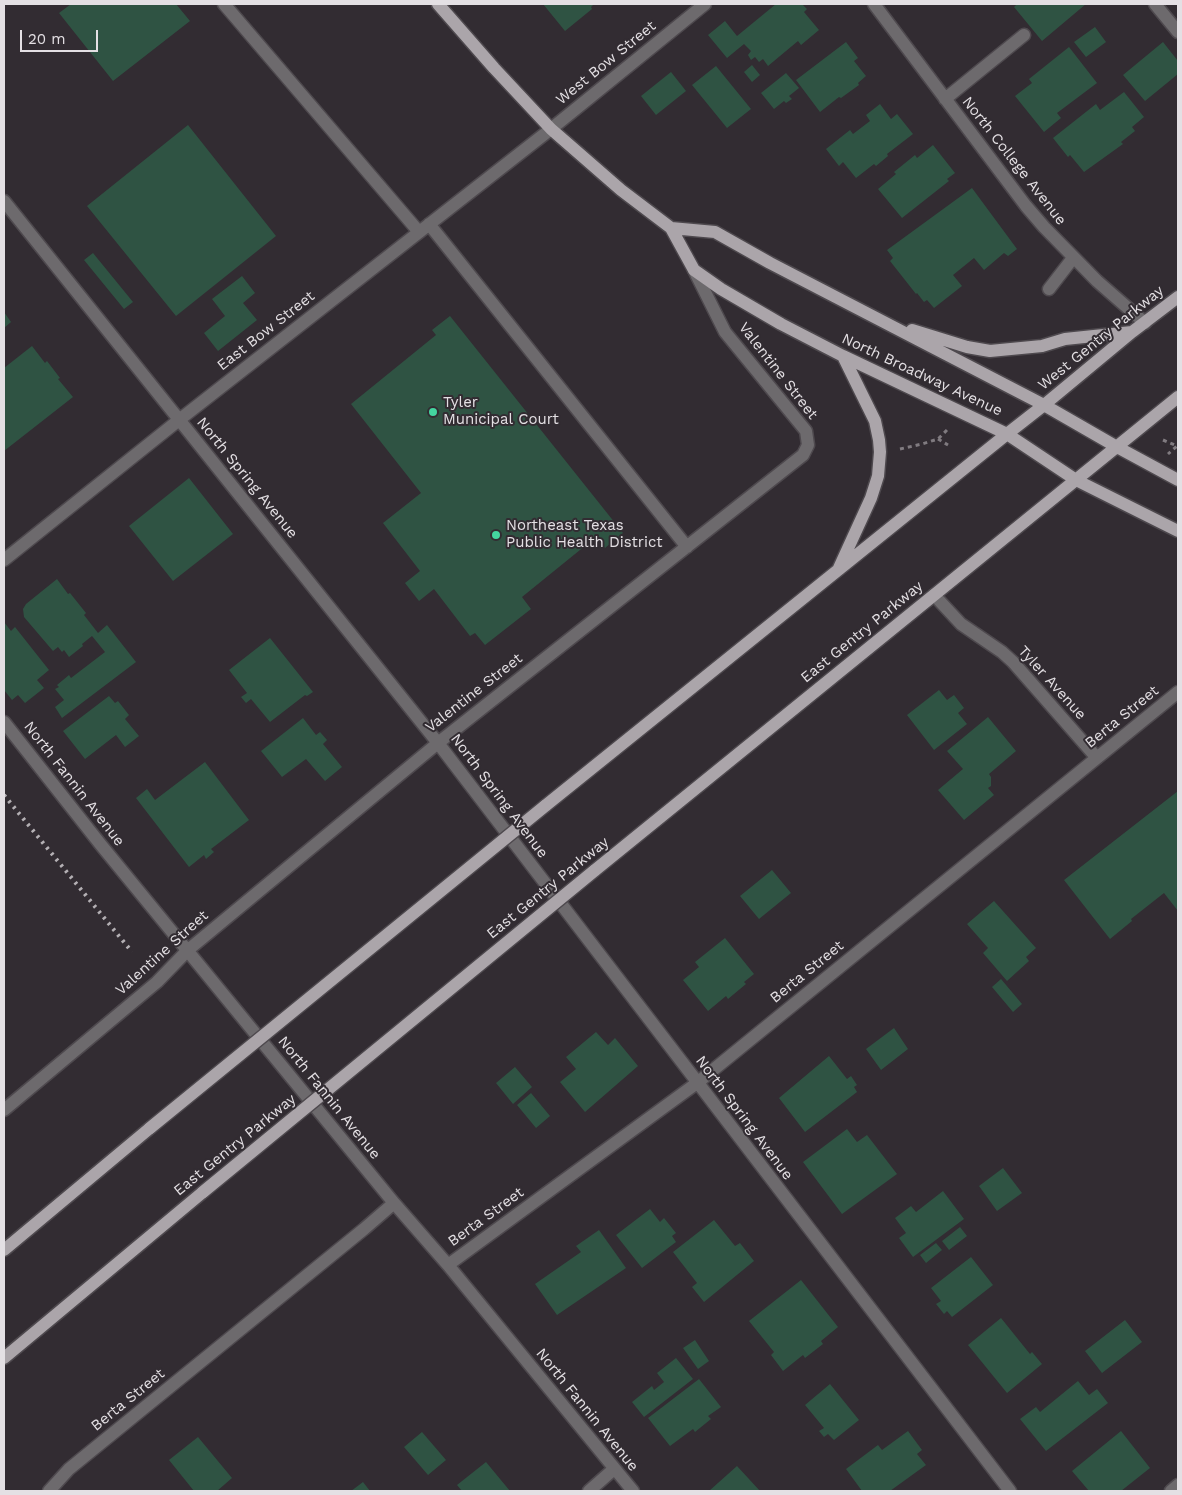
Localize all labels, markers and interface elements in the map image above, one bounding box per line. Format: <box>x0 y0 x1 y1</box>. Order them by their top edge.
street label: West Bow Street <box>552 17 660 109</box>
scale bar <box>22 20 100 52</box>
text: 20 m <box>28 30 66 48</box>
street label: North College Avenue <box>958 93 1070 229</box>
street label: West Gentry Parkway <box>1035 282 1167 394</box>
street label: East Bow Street <box>214 287 318 375</box>
street label: Valentine Street <box>735 319 821 423</box>
street label: North Broadway Avenue <box>839 330 1005 420</box>
place label: Tyler Municipal Court <box>443 394 559 429</box>
marker: Tyler Municipal Court <box>427 406 439 418</box>
street label: North Spring Avenue <box>193 414 301 542</box>
place label: Northeast Texas Public Health District <box>506 517 663 552</box>
marker: Northeast Texas Public Health District <box>490 529 502 541</box>
street label: East Gentry Parkway <box>797 577 927 687</box>
street label: Tyler Avenue <box>1014 642 1090 724</box>
street label: Valentine Street <box>422 650 526 736</box>
street label: Berta Street <box>1082 682 1162 752</box>
street label: North Fannin Avenue <box>20 718 128 850</box>
street label: North Spring Avenue <box>446 730 552 862</box>
street label: East Gentry Parkway <box>483 833 613 943</box>
street label: Valentine Street <box>112 907 212 999</box>
street label: Berta Street <box>767 937 847 1007</box>
street label: North Fannin Avenue <box>274 1033 384 1163</box>
street label: North Spring Avenue <box>691 1052 797 1184</box>
street label: East Gentry Parkway <box>170 1090 300 1200</box>
street label: Berta Street <box>445 1184 527 1250</box>
street label: North Fannin Avenue <box>532 1345 642 1475</box>
street label: Berta Street <box>88 1365 168 1435</box>

